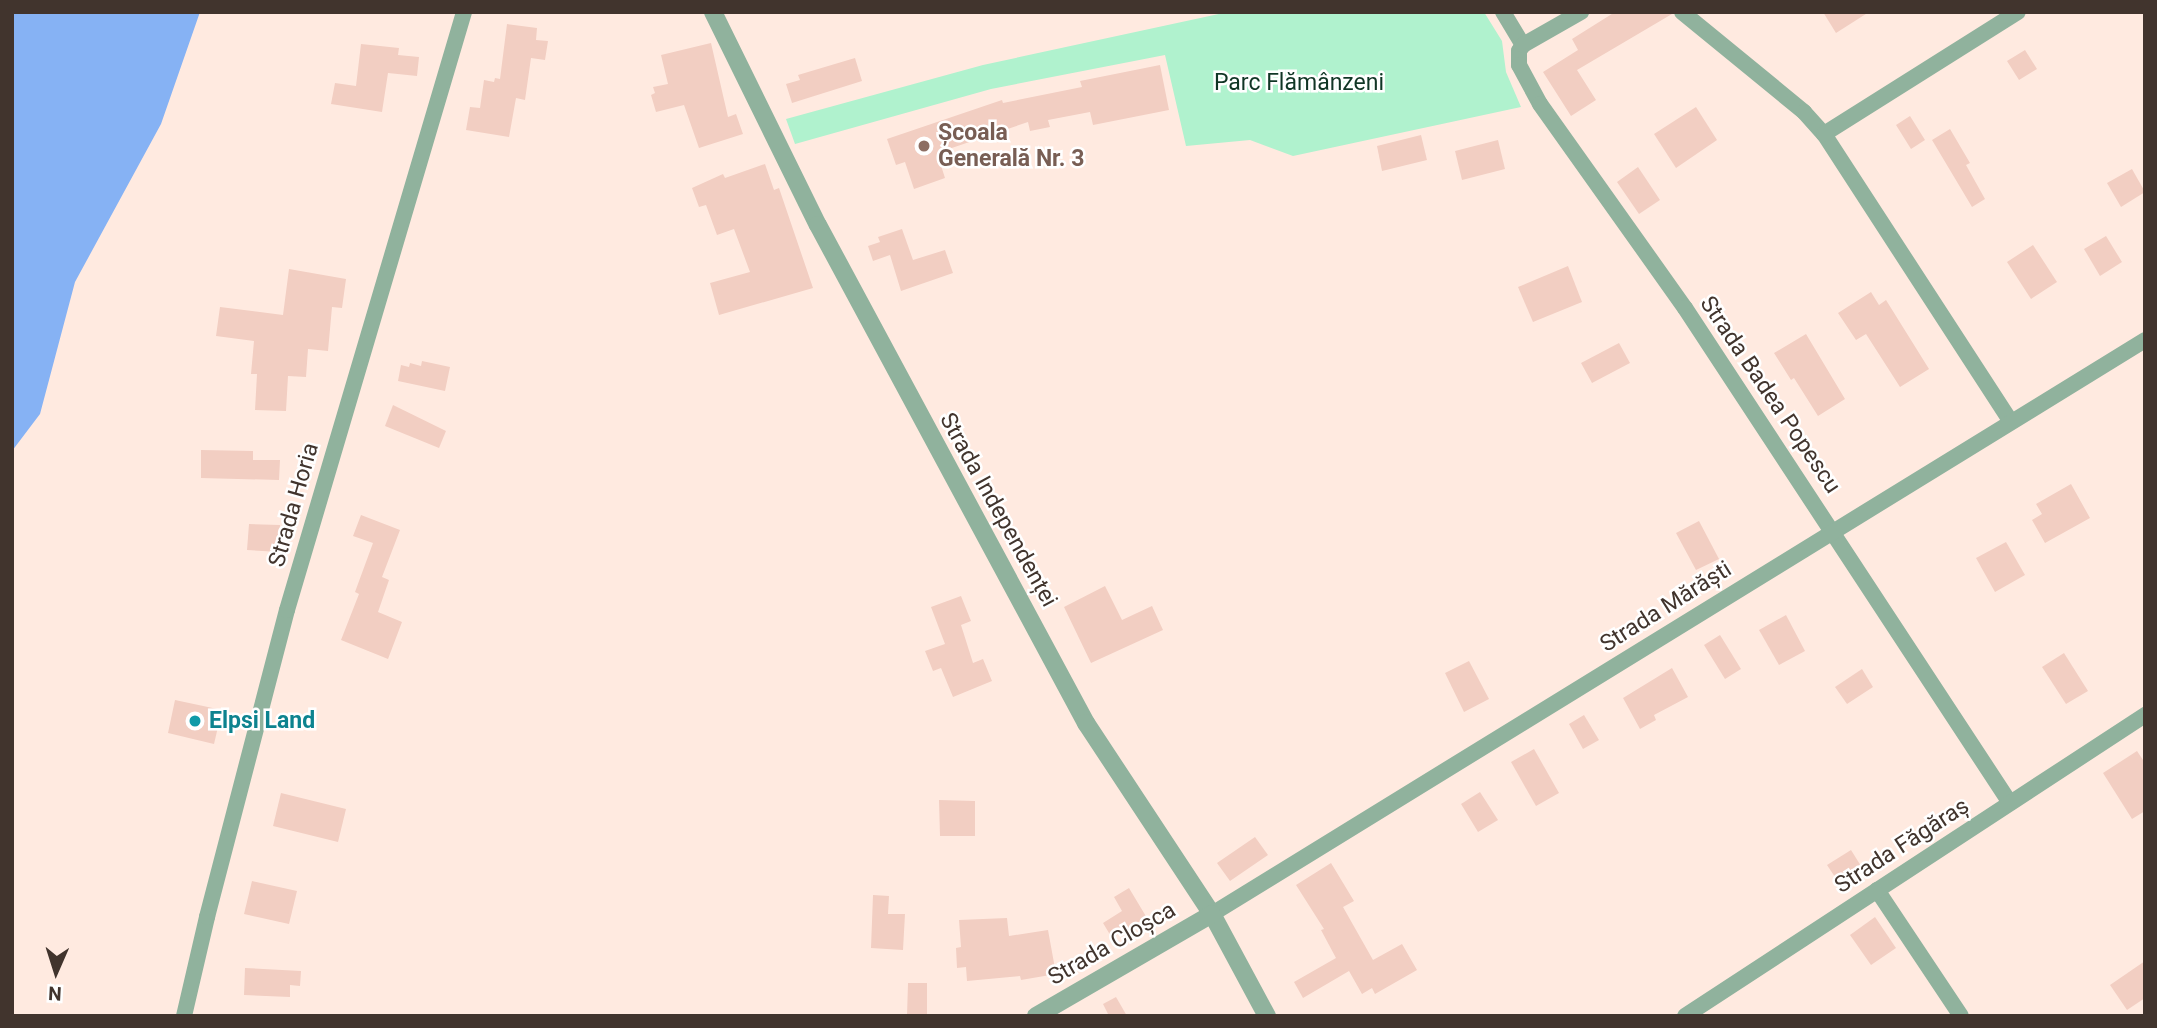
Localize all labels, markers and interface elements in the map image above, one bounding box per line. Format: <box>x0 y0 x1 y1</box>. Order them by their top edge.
park label: Parc Flămânzeni <box>1214 69 1384 97</box>
place label: Școala Generală Nr. 3 <box>938 119 1084 173</box>
marker: Școala Generală Nr. 3 <box>916 138 932 154</box>
street label: Strada Badea Popescu <box>1694 291 1846 499</box>
street label: Strada Independenței <box>933 408 1063 612</box>
street label: Strada Horia <box>263 440 325 570</box>
street label: Strada Mărăști <box>1595 556 1737 658</box>
place label: Elpsi Land <box>209 707 315 735</box>
marker: Elpsi Land <box>187 713 203 729</box>
street label: Strada Făgăraș <box>1830 792 1974 900</box>
street label: Strada Cloșca <box>1043 896 1181 992</box>
north arrow <box>21 937 91 1007</box>
text: N <box>48 982 62 1005</box>

